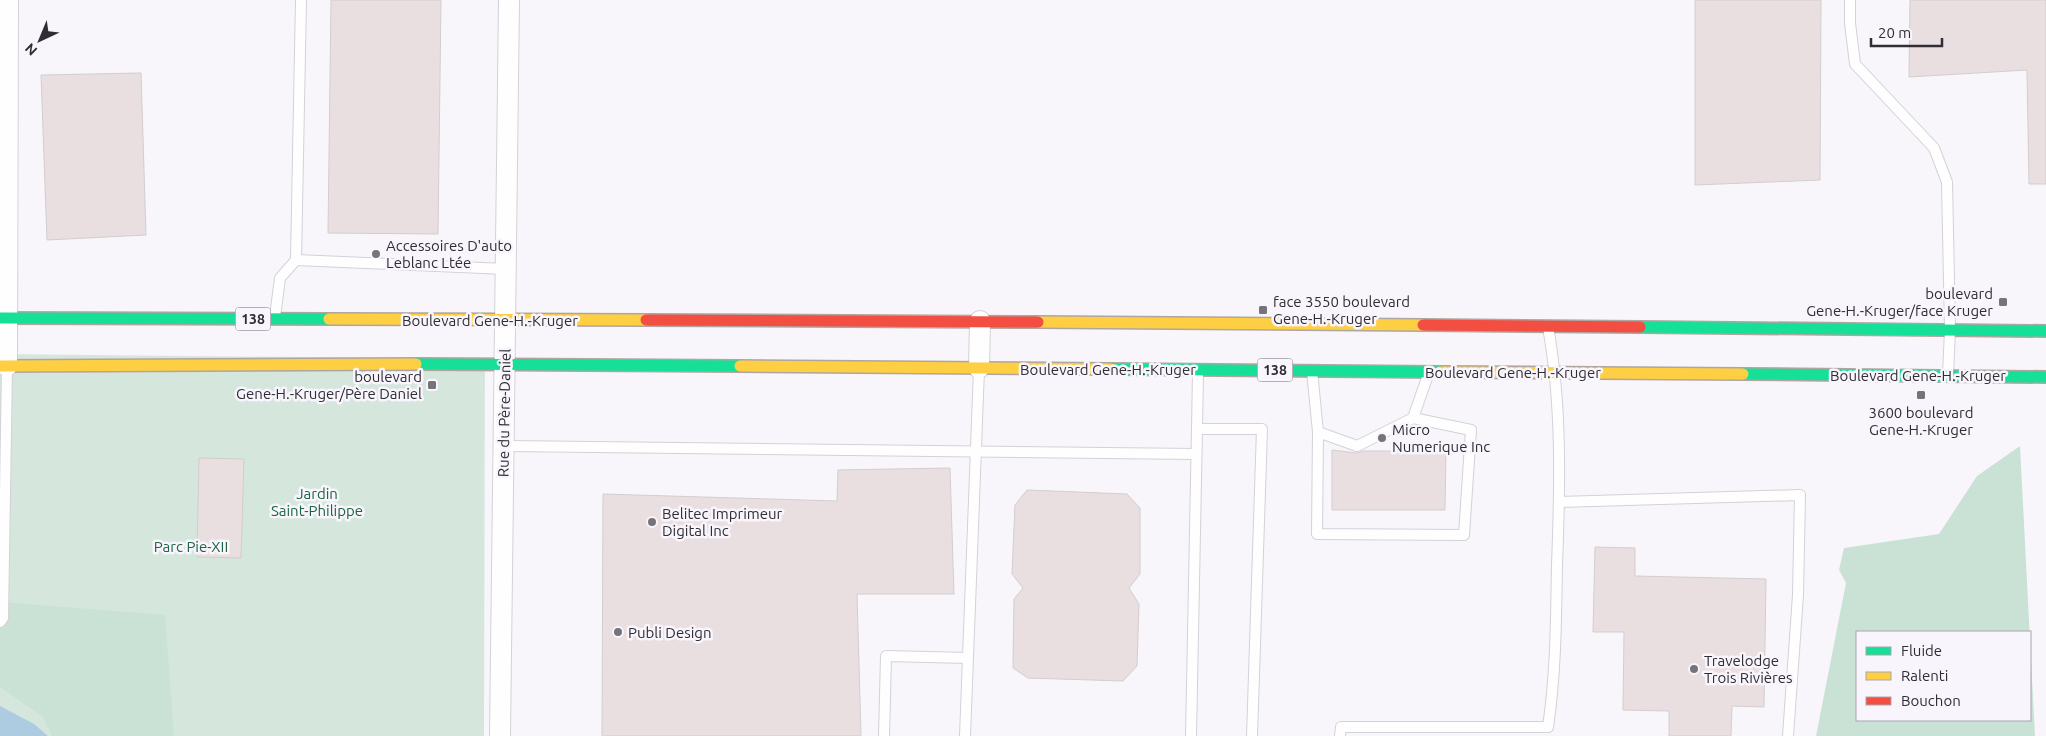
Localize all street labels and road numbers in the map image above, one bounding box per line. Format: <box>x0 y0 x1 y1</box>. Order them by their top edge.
road number: 138 <box>236 308 270 330</box>
street label: Boulevard Gene-H.-Kruger <box>402 312 578 329</box>
street label: Rue du Père-Daniel <box>494 349 514 477</box>
road number: 138 <box>1258 358 1292 382</box>
street label: Boulevard Gene-H.-Kruger <box>1020 361 1196 378</box>
street label: Boulevard Gene-H.-Kruger <box>1425 364 1601 381</box>
street label: Boulevard Gene-H.-Kruger <box>1830 367 2006 384</box>

